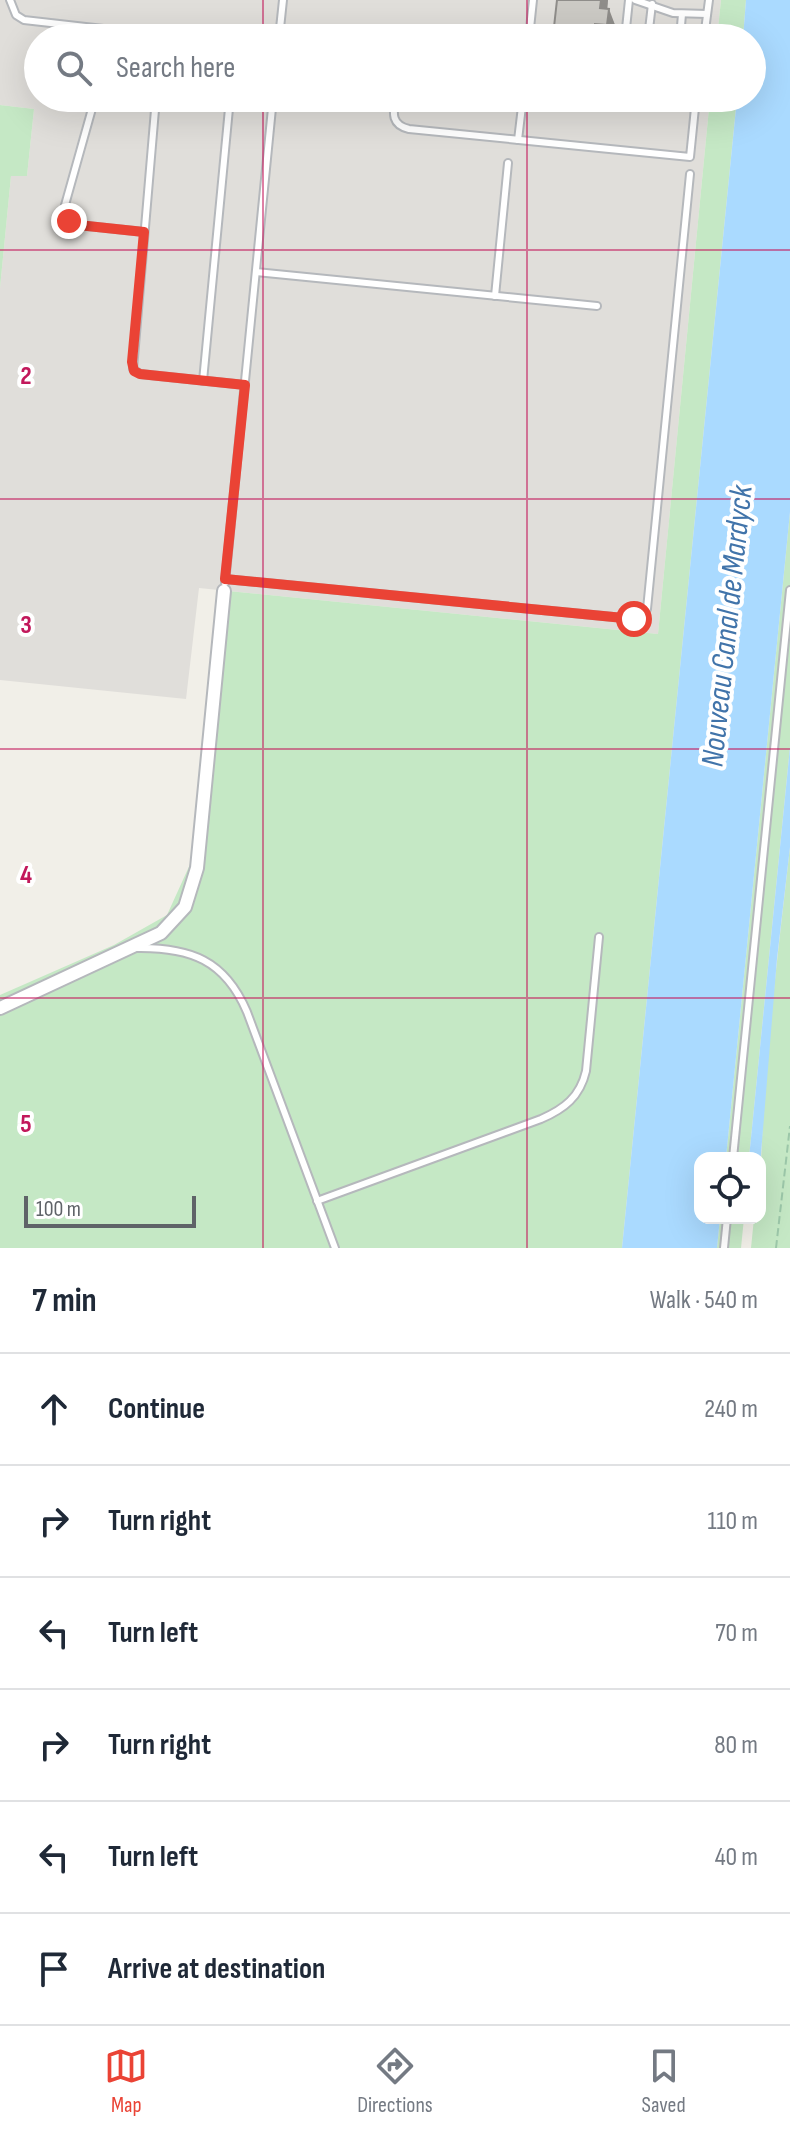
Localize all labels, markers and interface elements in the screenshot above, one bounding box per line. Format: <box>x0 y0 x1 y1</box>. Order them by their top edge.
search box <box>24 24 766 112</box>
icon: search <box>52 46 96 90</box>
text: Search here <box>116 50 235 86</box>
route end <box>51 203 87 239</box>
text: 2 <box>20 361 32 392</box>
water label: Nouveau Canal de Mardyck <box>693 483 762 769</box>
route start <box>616 601 652 637</box>
text: 3 <box>20 610 32 641</box>
text: 4 <box>20 860 32 891</box>
text: 5 <box>20 1109 32 1140</box>
map controls <box>694 1152 766 1224</box>
button: locate <box>694 1152 766 1224</box>
scale bar <box>24 1192 196 1228</box>
text: 100 m <box>36 1196 81 1223</box>
text: 7 min <box>32 1280 97 1321</box>
text: Walk · 540 m <box>650 1285 758 1316</box>
icon: ahead <box>32 1387 76 1431</box>
text: Continue <box>108 1391 205 1427</box>
text: 240 m <box>704 1394 758 1425</box>
icon: right <box>32 1499 76 1543</box>
text: Turn right <box>108 1503 211 1539</box>
text: 110 m <box>707 1506 758 1537</box>
icon: left <box>32 1611 76 1655</box>
text: Turn left <box>108 1615 198 1651</box>
text: 70 m <box>715 1618 758 1649</box>
icon: right <box>32 1723 76 1767</box>
text: Turn right <box>108 1727 211 1763</box>
text: 80 m <box>714 1730 758 1761</box>
icon: left <box>32 1835 76 1879</box>
text: Turn left <box>108 1839 198 1875</box>
text: 40 m <box>715 1842 758 1873</box>
icon: arrive <box>32 1947 76 1991</box>
text: Arrive at destination <box>108 1951 325 1987</box>
tab: Map <box>104 2044 148 2119</box>
tab: Directions <box>357 2044 433 2119</box>
tab: Saved <box>642 2044 686 2119</box>

